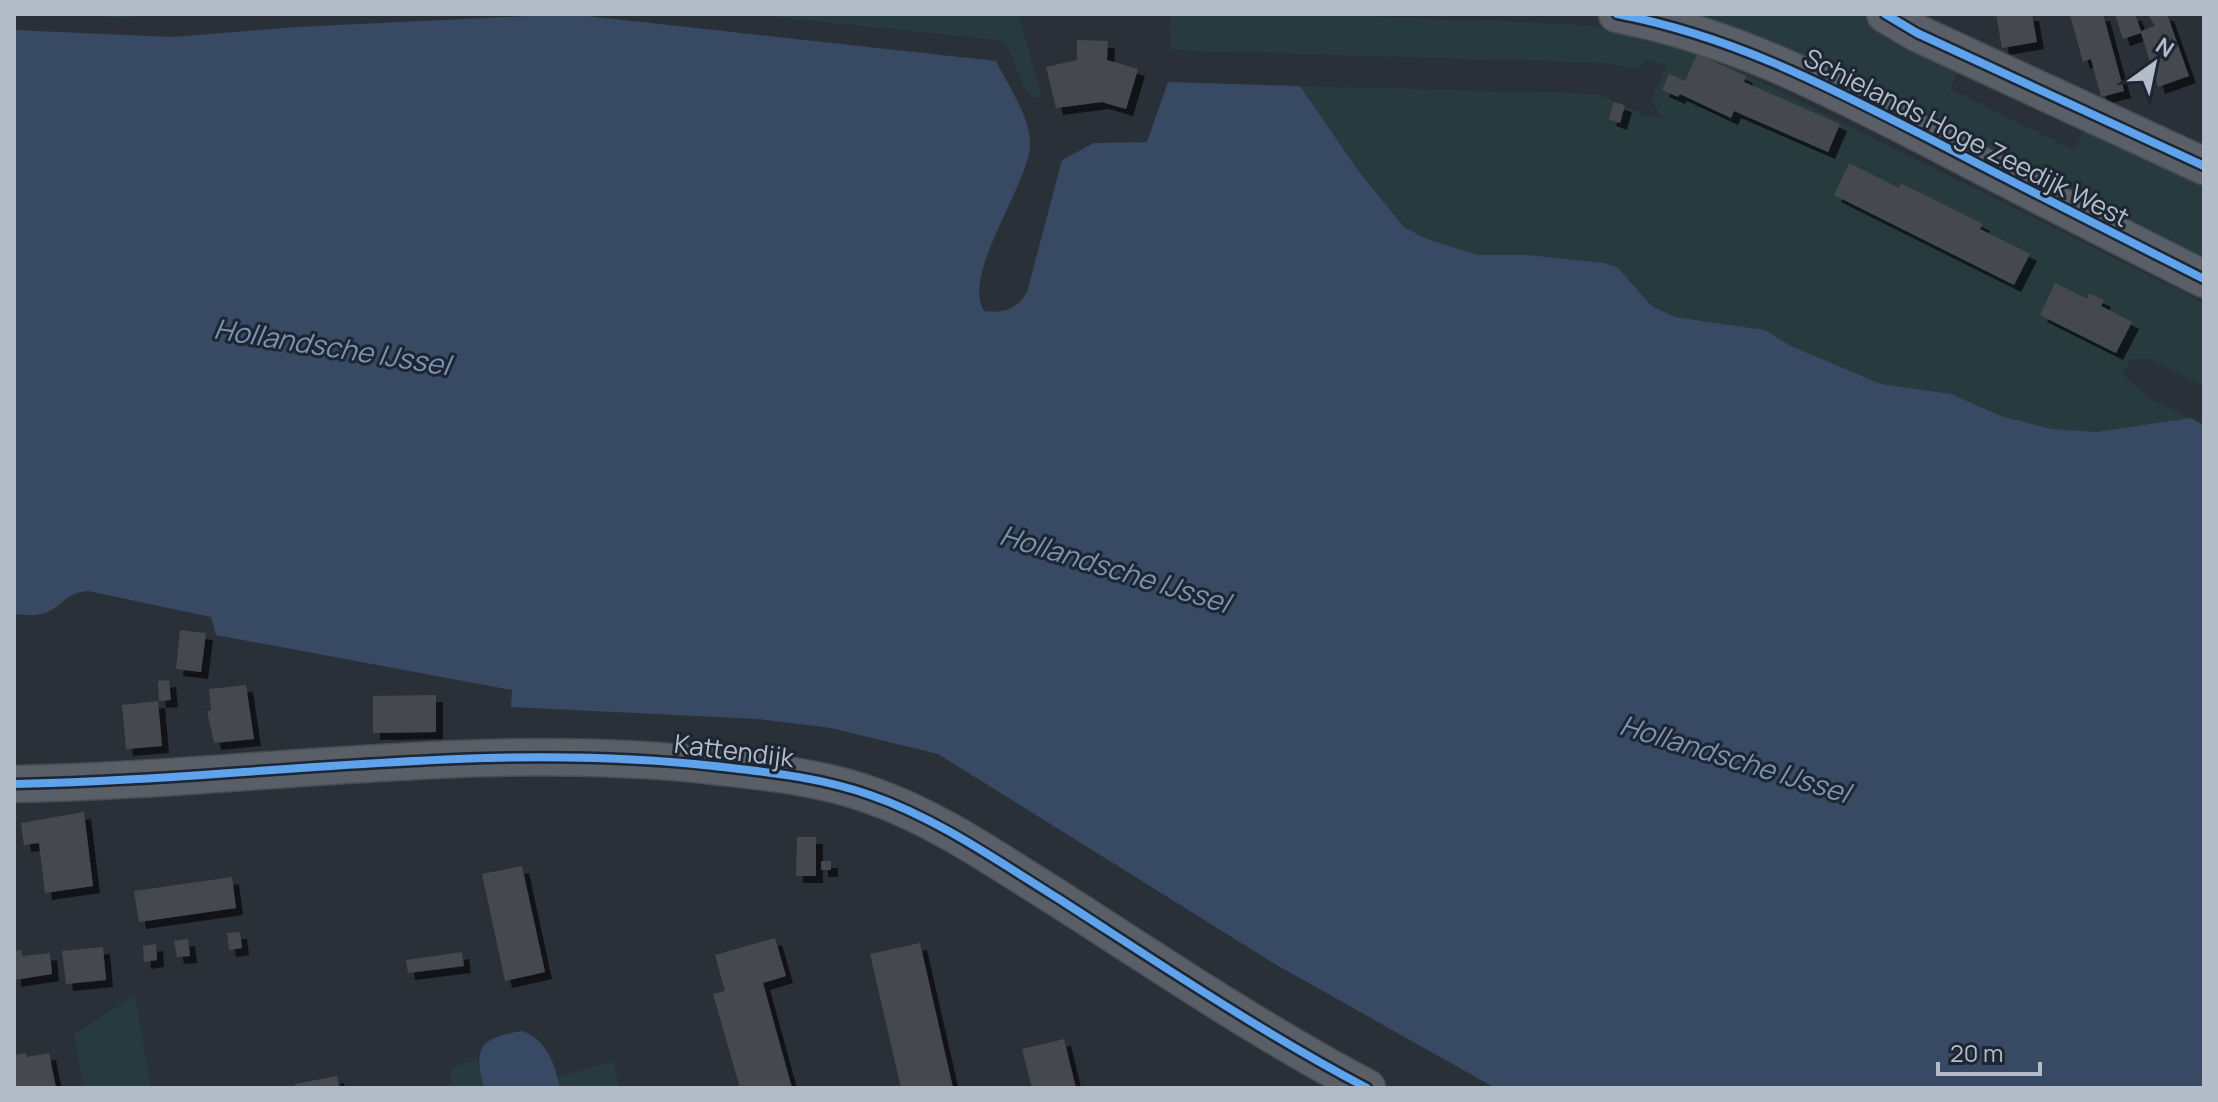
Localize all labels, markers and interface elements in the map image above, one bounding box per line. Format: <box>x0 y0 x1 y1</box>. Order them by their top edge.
north arrow <box>2114 24 2194 104</box>
text: N <box>2150 30 2180 64</box>
street label: Schielands Hoge Zeedijk West <box>1798 39 2136 235</box>
water label: Hollandsche IJssel <box>211 309 456 384</box>
water label: Hollandsche IJssel <box>996 515 1238 622</box>
water label: Hollandsche IJssel <box>1616 705 1858 812</box>
street label: Kattendijk <box>672 725 797 775</box>
scale bar <box>1938 1026 2040 1076</box>
text: 20 m <box>1950 1036 2003 1069</box>

